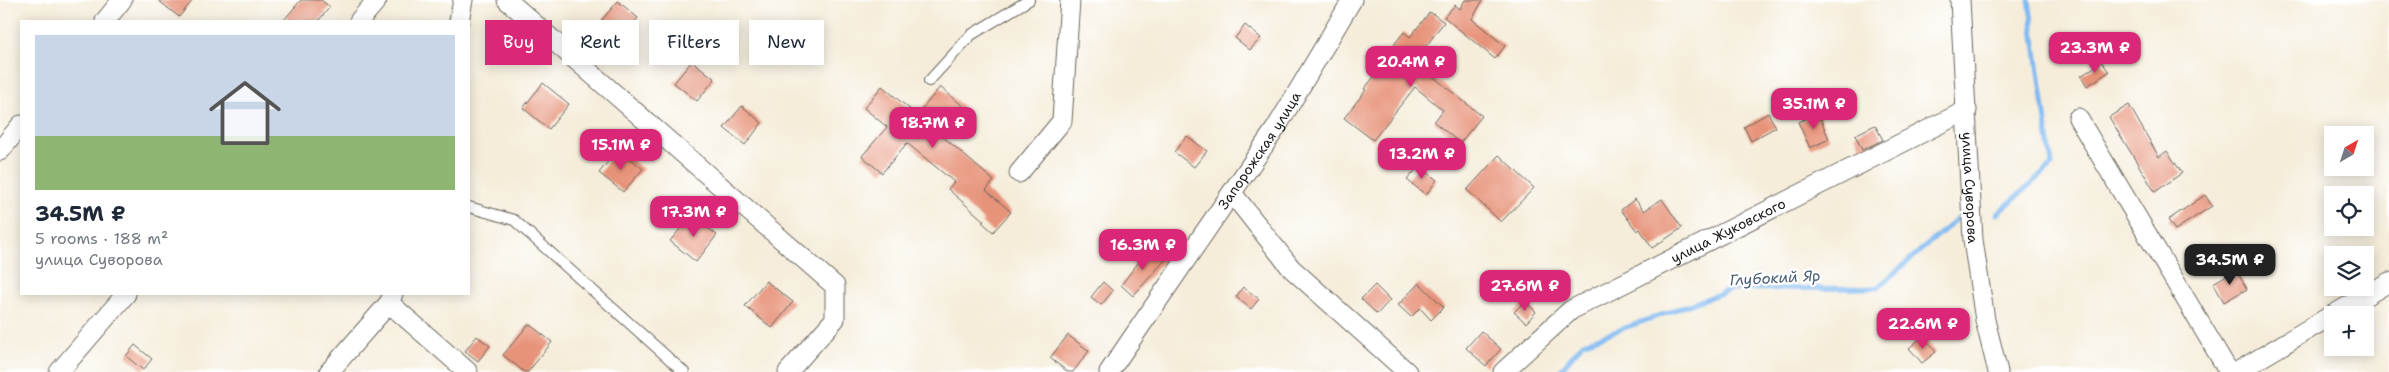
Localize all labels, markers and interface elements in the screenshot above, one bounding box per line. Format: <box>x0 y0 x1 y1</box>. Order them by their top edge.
chip: Buy <box>485 20 552 65</box>
chip: Rent <box>562 20 639 65</box>
chip: Filters <box>649 20 739 65</box>
chip: New <box>749 20 824 65</box>
pin: 23.3M ₽ <box>2049 32 2141 74</box>
text: 23.3M ₽ <box>2060 37 2130 58</box>
pin: 20.4M ₽ <box>1365 46 1457 88</box>
text: 20.4M ₽ <box>1376 51 1446 72</box>
icon: home <box>200 68 290 158</box>
street label: Запорожская улица <box>1214 88 1305 213</box>
pin: 35.1M ₽ <box>1768 88 1860 130</box>
text: 35.1M ₽ <box>1782 93 1846 114</box>
pin: 18.7M ₽ <box>887 106 979 149</box>
text: 18.7M ₽ <box>900 112 966 133</box>
north arrow <box>2324 126 2374 176</box>
map controls <box>2324 126 2374 356</box>
pin: 15.1M ₽ <box>575 128 667 171</box>
street label: улица Суворова <box>1958 131 1982 244</box>
text: 15.1M ₽ <box>591 134 651 155</box>
pin: 13.2M ₽ <box>1376 138 1468 180</box>
text: 13.2M ₽ <box>1389 143 1455 164</box>
button: locate <box>2324 186 2374 236</box>
street label: улица Жуковского <box>1668 194 1789 267</box>
pin: 17.3M ₽ <box>648 196 740 238</box>
text: 34.5M ₽ <box>35 200 126 228</box>
text: 17.3M ₽ <box>661 201 727 222</box>
text: 5 rooms · 188 m² <box>35 228 168 249</box>
pin: 16.3M ₽ <box>1097 228 1189 271</box>
text: 16.3M ₽ <box>1110 234 1176 255</box>
pin: 34.5M ₽ <box>2184 244 2276 286</box>
button: layers <box>2324 246 2374 296</box>
text: улица Суворова <box>35 249 163 270</box>
text: 34.5M ₽ <box>2195 249 2265 270</box>
water label: Глубокий Яр <box>1729 266 1821 290</box>
pin: 27.6M ₽ <box>1479 270 1571 312</box>
text: 27.6M ₽ <box>1491 275 1559 296</box>
button: + <box>2324 306 2374 356</box>
pin: 22.6M ₽ <box>1877 308 1969 350</box>
text: 22.6M ₽ <box>1888 313 1958 334</box>

